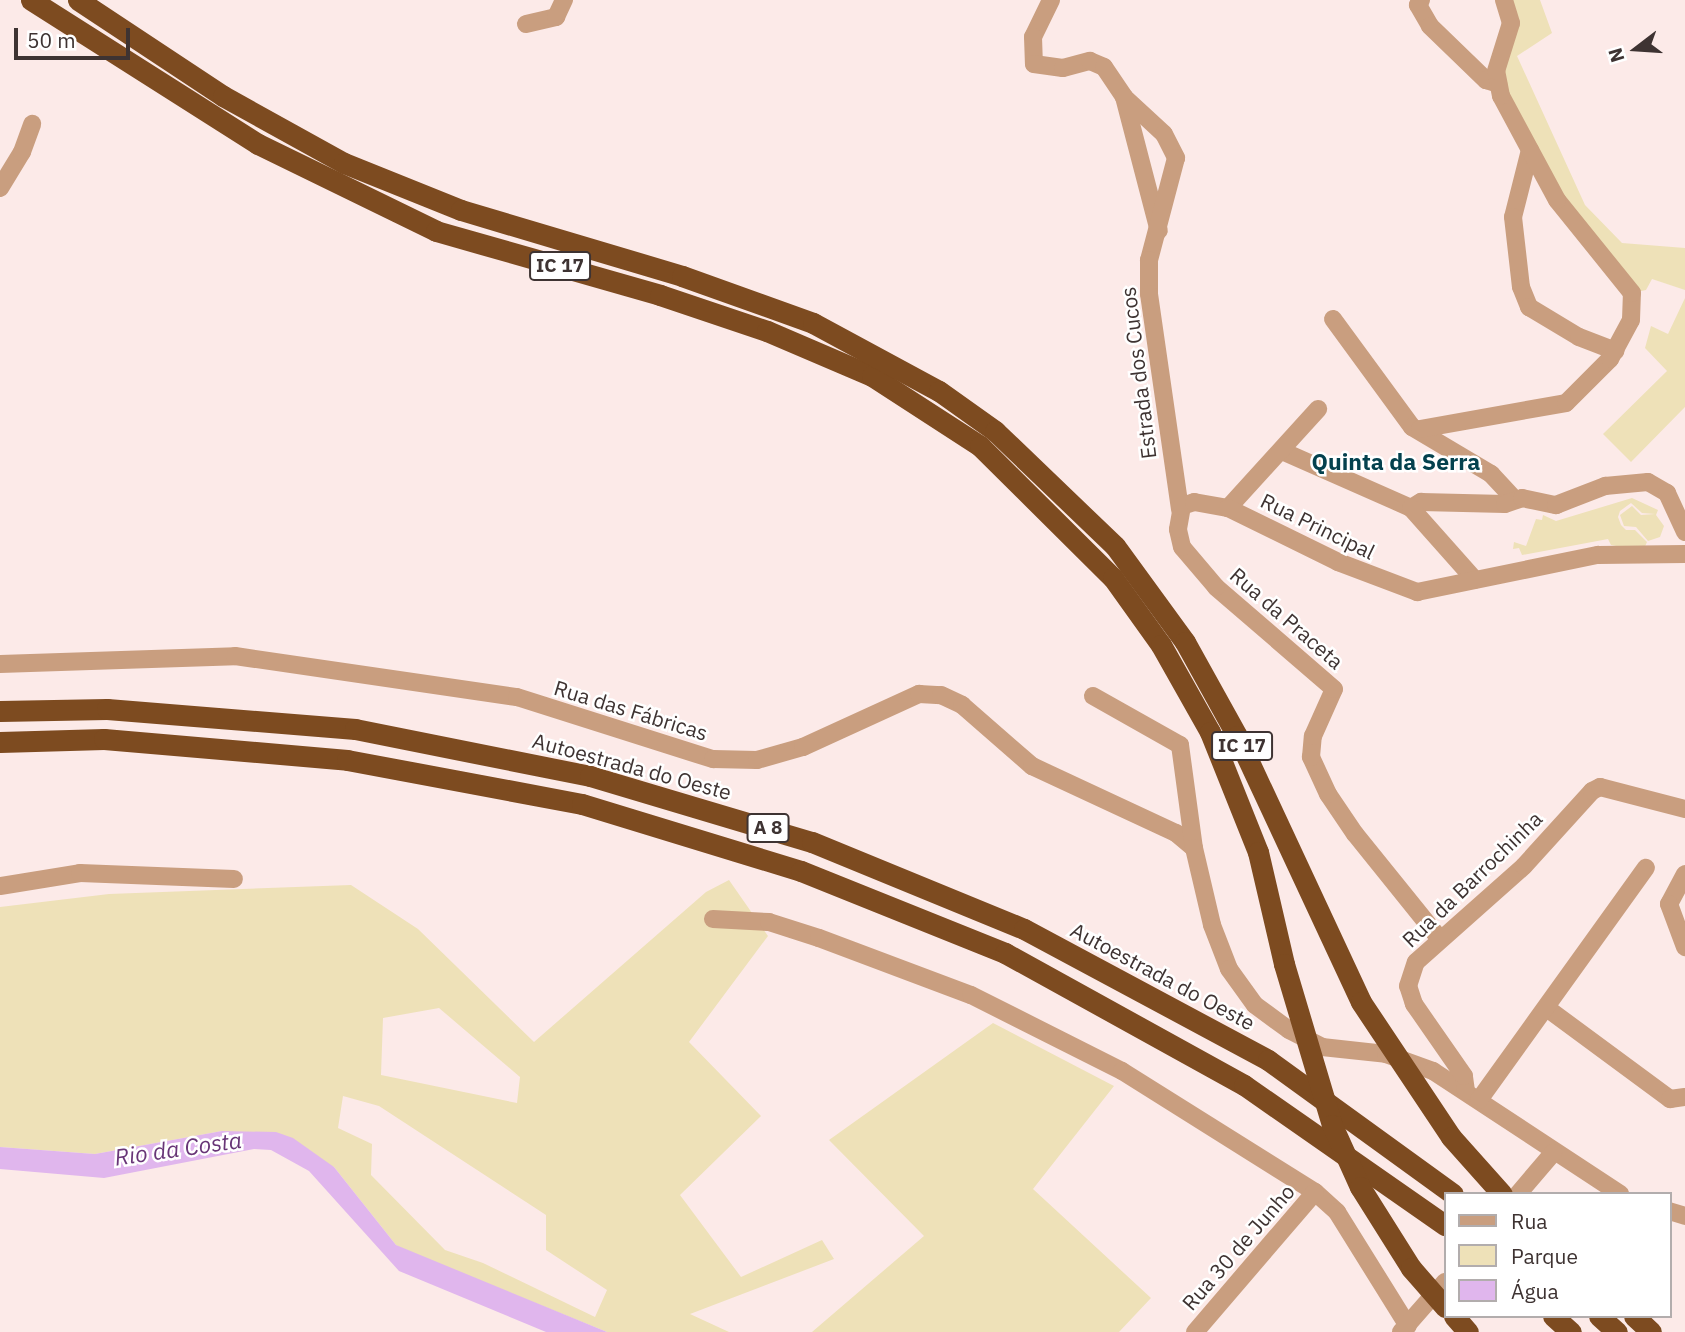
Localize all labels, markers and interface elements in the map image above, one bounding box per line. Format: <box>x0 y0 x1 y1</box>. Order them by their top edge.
scale bar <box>18 14 133 58</box>
north arrow <box>1601 14 1671 84</box>
text: 50 m <box>27 26 76 54</box>
text: N <box>1602 45 1629 65</box>
road number: IC 17 <box>528 250 592 282</box>
street label: Estrada dos Cucos <box>1115 285 1161 461</box>
district label: Quinta da Serra <box>1312 447 1480 475</box>
street label: Rua Principal <box>1257 488 1379 564</box>
street label: Rua da Praceta <box>1225 562 1349 674</box>
street label: Rua das Fábricas <box>551 675 711 745</box>
street label: Autoestrada do Oeste <box>530 727 734 805</box>
road number: IC 17 <box>1210 730 1274 762</box>
street label: Rua da Barrochinha <box>1397 806 1547 952</box>
road number: A 8 <box>745 813 791 844</box>
street label: Autoestrada do Oeste <box>1067 917 1259 1035</box>
water label: Rio da Costa <box>113 1125 243 1171</box>
street label: Rua 30 de Junho <box>1176 1179 1300 1315</box>
legend <box>1444 1192 1671 1318</box>
text: Rua <box>1511 1207 1548 1235</box>
text: Parque <box>1511 1242 1578 1270</box>
text: Água <box>1511 1277 1559 1305</box>

